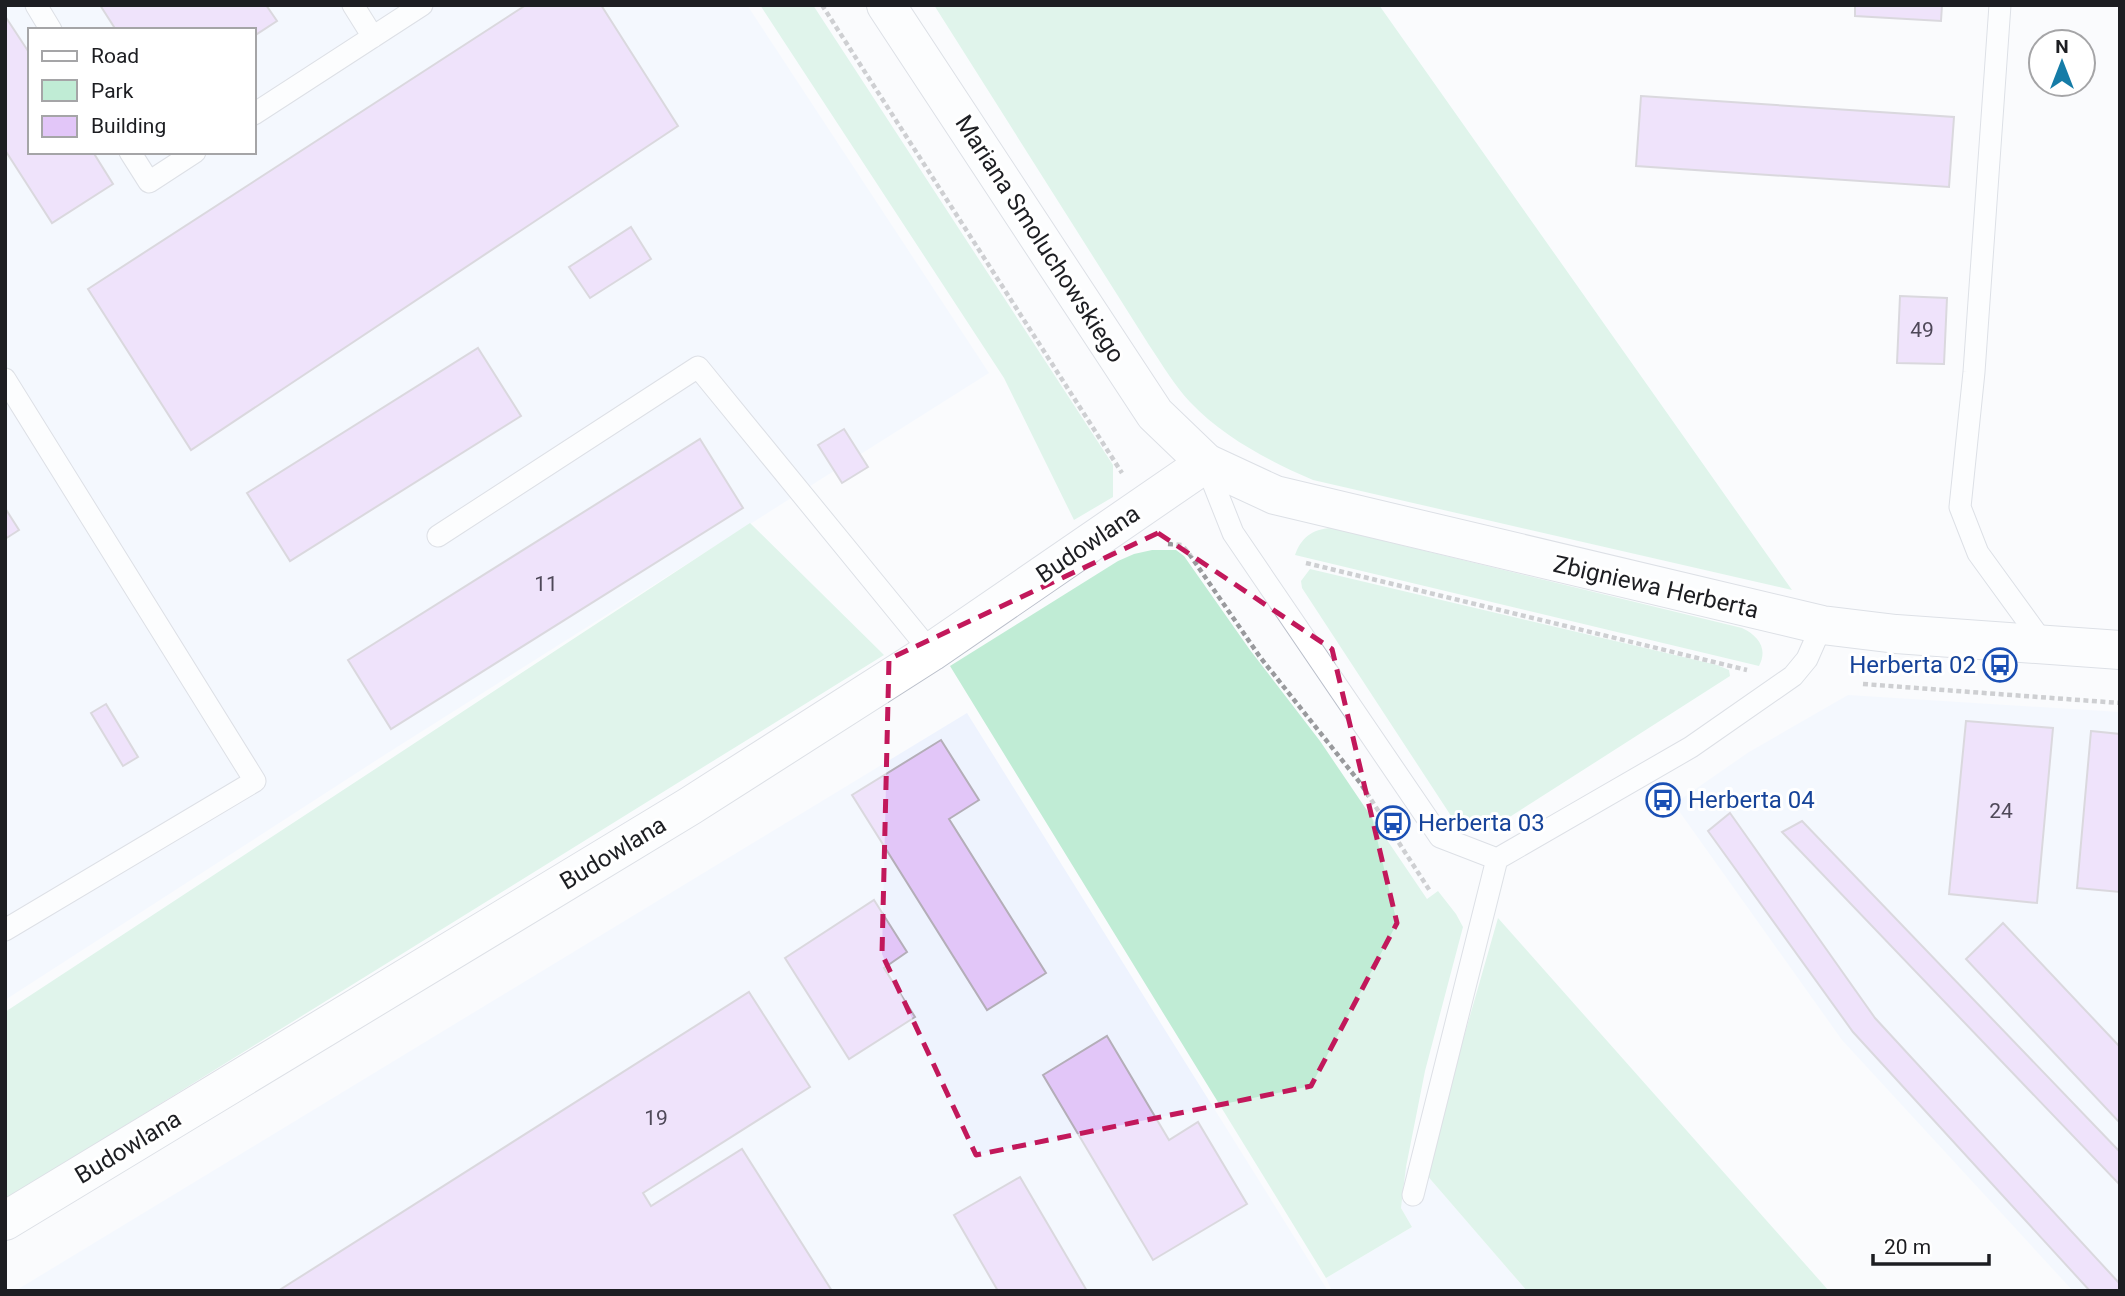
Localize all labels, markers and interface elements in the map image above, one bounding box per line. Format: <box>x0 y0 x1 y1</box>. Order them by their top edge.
legend <box>28 28 256 154</box>
north arrow <box>2027 28 2097 98</box>
text: N <box>2055 35 2069 58</box>
text: Road <box>91 44 139 68</box>
text: Park <box>91 79 134 103</box>
street label: Mariana Smoluchowskiego <box>950 110 1130 368</box>
text: Building <box>91 114 166 138</box>
house number: 49 <box>1910 318 1934 342</box>
street label: Budowlana <box>1031 499 1145 589</box>
street label: Zbigniewa Herberta <box>1551 550 1761 624</box>
house number: 11 <box>534 572 558 596</box>
bus stop icon: Herberta 02 <box>1981 646 2019 684</box>
place label: Herberta 02 <box>1849 651 1976 679</box>
bus stop icon: Herberta 04 <box>1644 781 1682 819</box>
place label: Herberta 04 <box>1688 786 1815 814</box>
house number: 24 <box>1989 799 2013 823</box>
bus stop icon: Herberta 03 <box>1374 804 1412 842</box>
place label: Herberta 03 <box>1418 809 1545 837</box>
street label: Budowlana <box>555 810 671 896</box>
street label: Budowlana <box>70 1104 186 1190</box>
house number: 19 <box>644 1106 668 1130</box>
scale bar <box>1873 1222 1988 1266</box>
text: 20 m <box>1884 1235 1931 1259</box>

